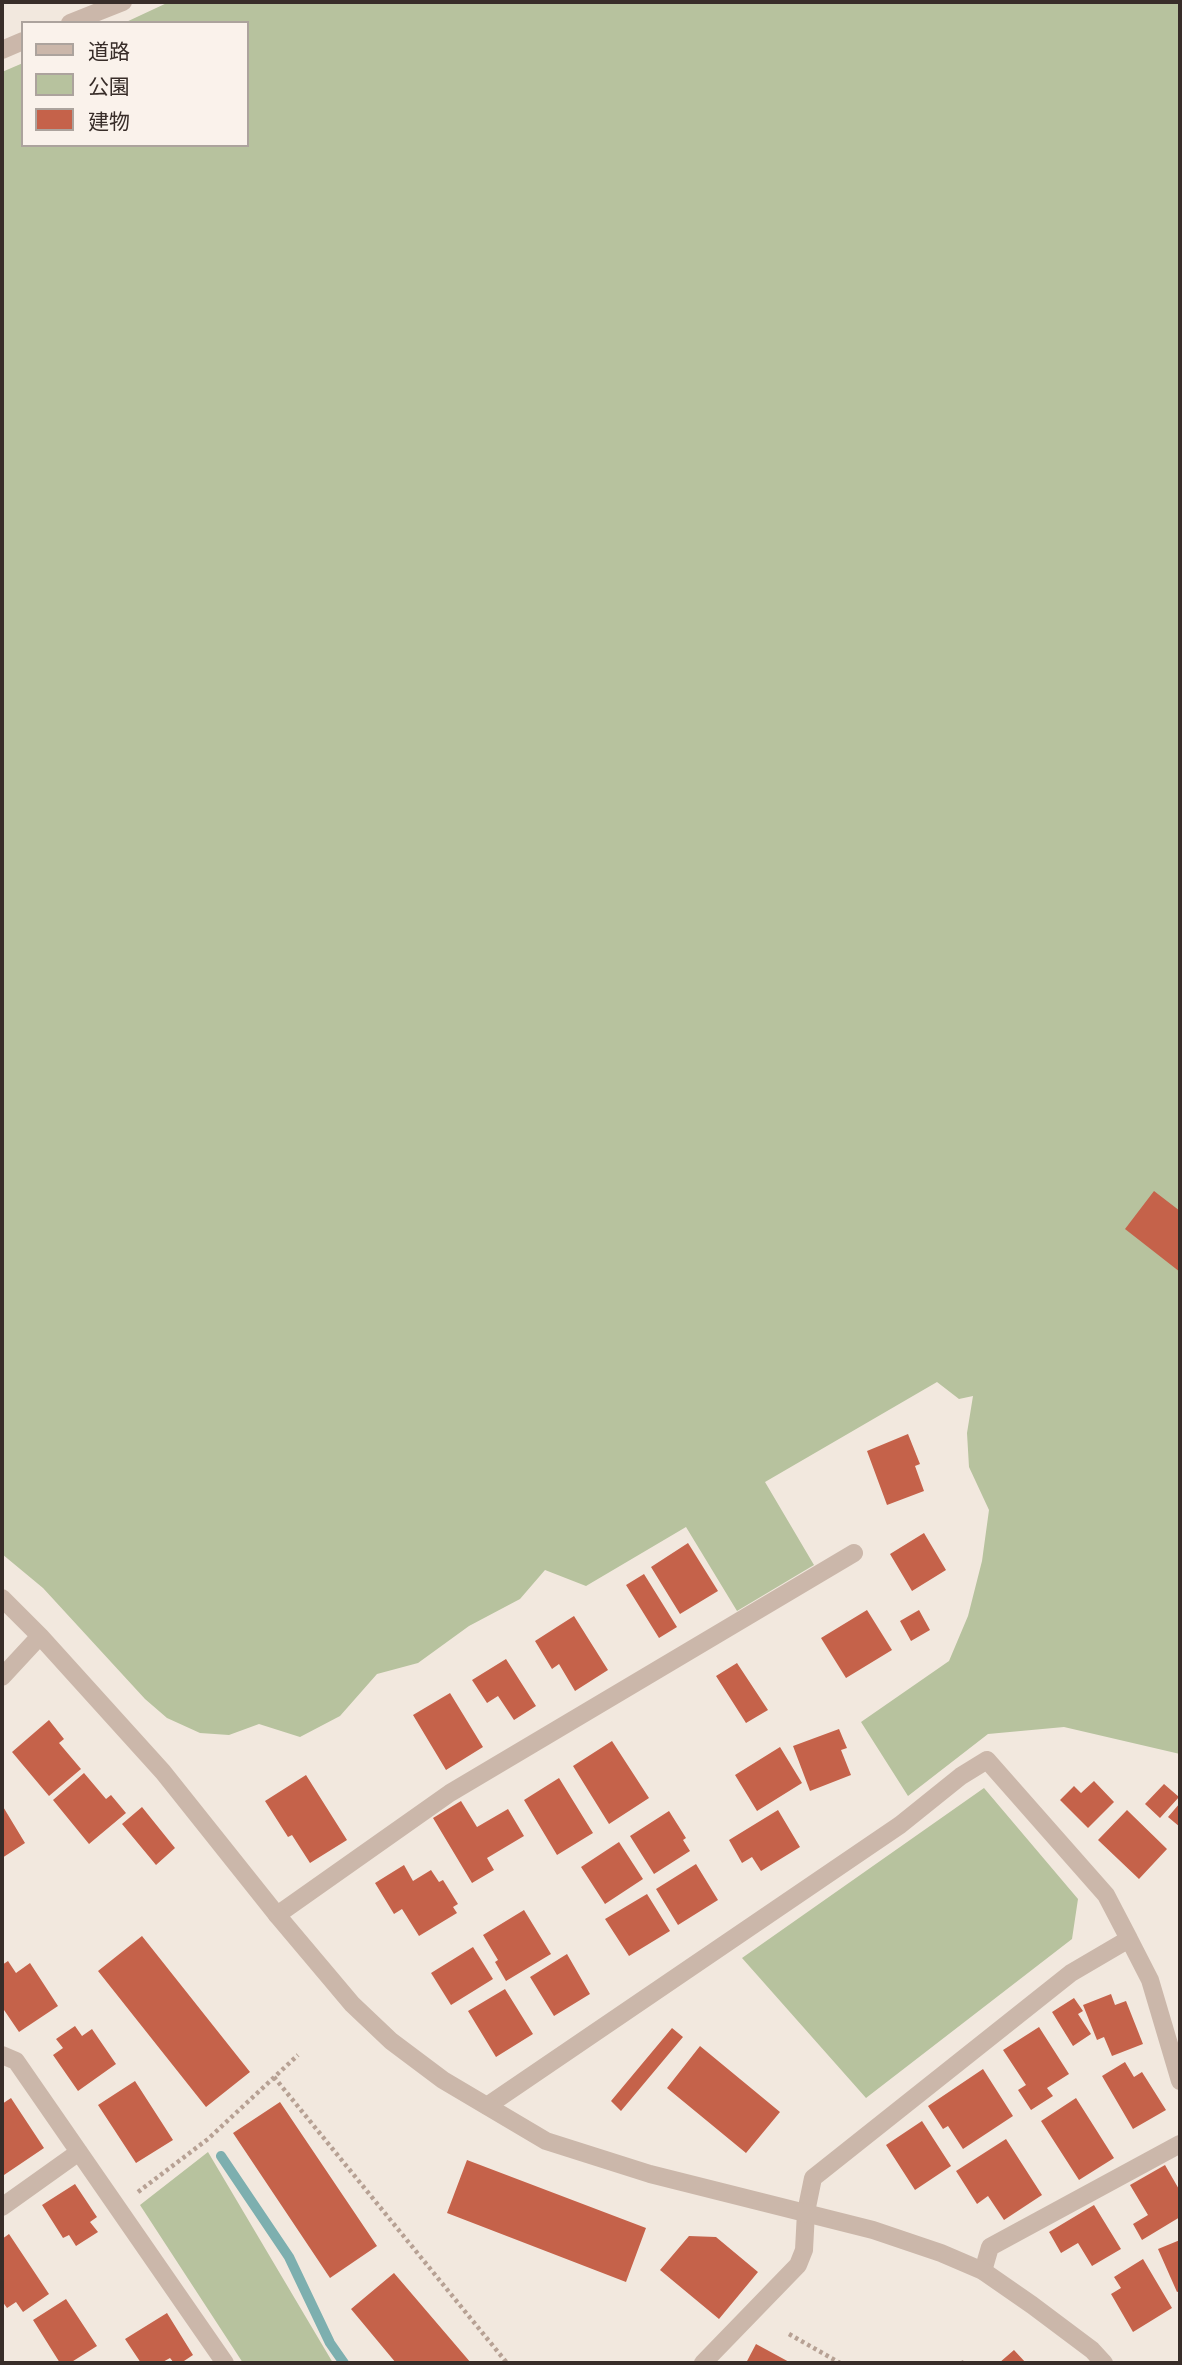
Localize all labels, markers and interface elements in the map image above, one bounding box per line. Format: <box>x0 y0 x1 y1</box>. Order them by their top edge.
legend <box>21 21 248 147</box>
text: 道路 <box>88 40 130 63</box>
text: 公園 <box>88 75 130 98</box>
text: 建物 <box>88 110 130 133</box>

